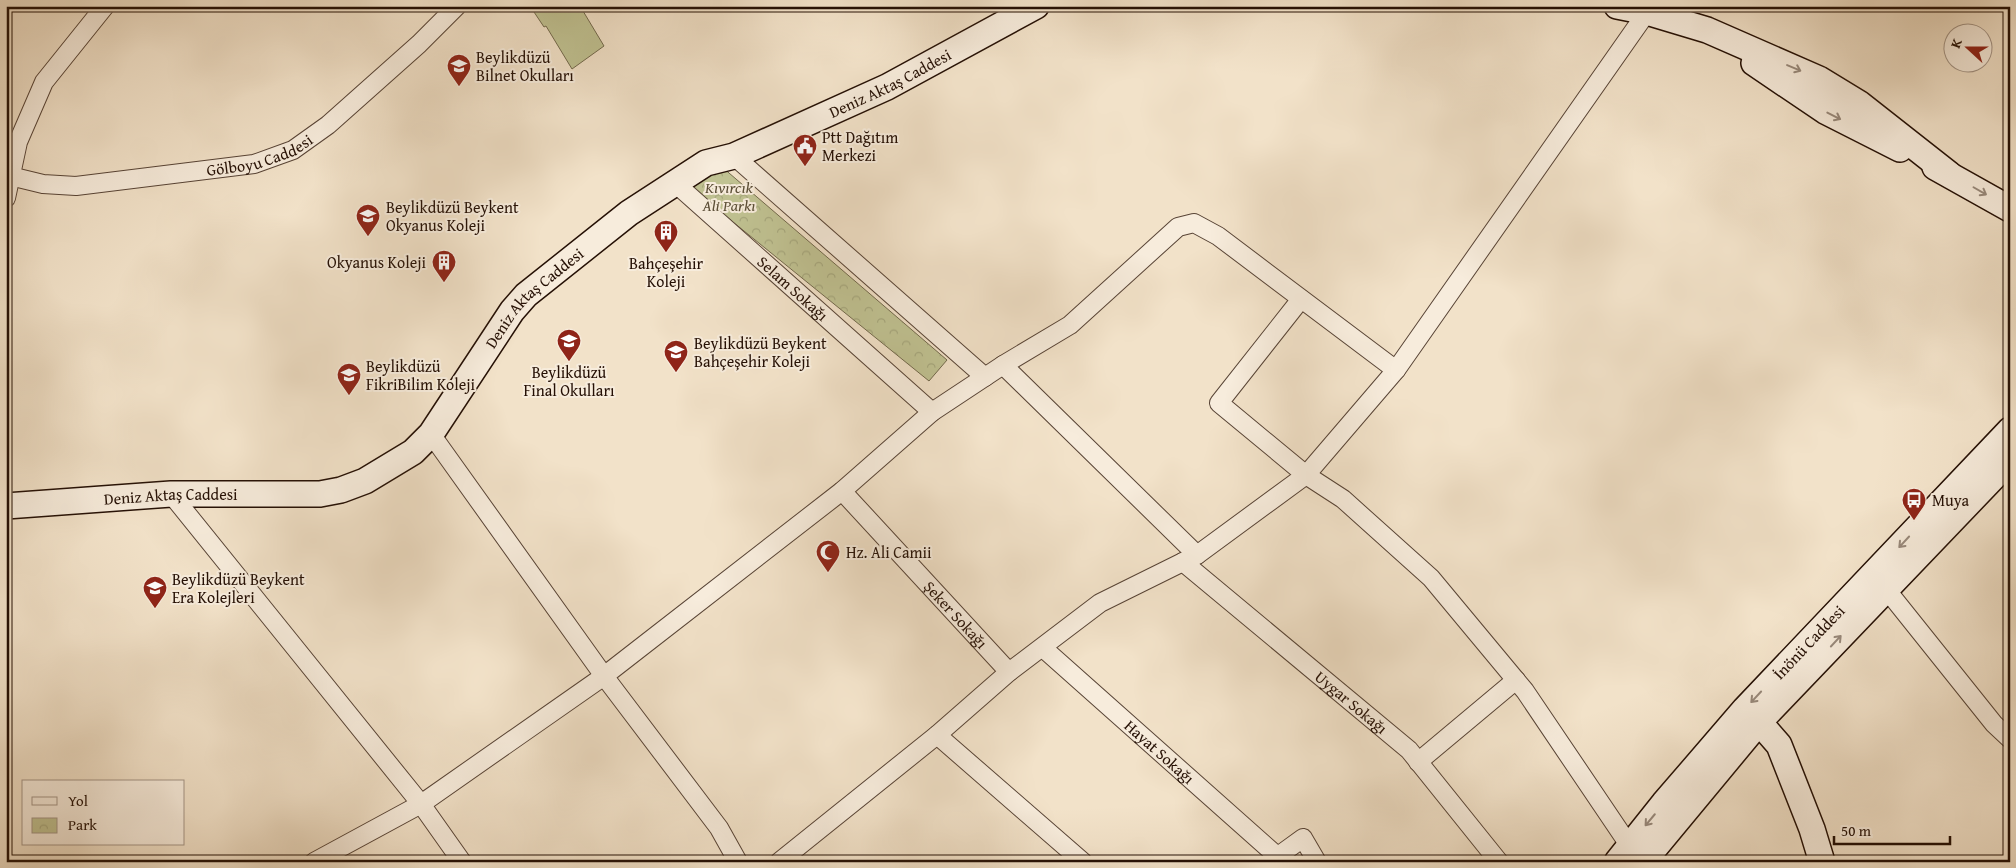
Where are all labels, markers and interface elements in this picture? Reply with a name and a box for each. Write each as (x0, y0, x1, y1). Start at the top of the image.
north arrow (1944, 22, 1994, 72)
text: K (1945, 35, 1967, 51)
street label: Deniz Aktaş Caddesi (825, 42, 956, 124)
place label: Beylikdüzü Bilnet Okulları (476, 45, 574, 87)
school or university icon: Beylikdüzü Bilnet Okulları (446, 53, 472, 87)
one-way arrow (1787, 64, 1802, 73)
one-way arrow (1826, 112, 1841, 121)
place label: Ptt Dağıtım Merkezi (822, 125, 898, 167)
street label: Gölboyu Caddesi (205, 128, 318, 182)
public building icon: Ptt Dağıtım Merkezi (792, 133, 818, 167)
park label: Kıvırcık Ali Parkı (702, 175, 755, 217)
one-way arrow (1972, 187, 1986, 197)
place label: Beylikdüzü Beykent Okyanus Koleji (386, 195, 519, 237)
school or university icon: Beylikdüzü Beykent Okyanus Koleji (355, 203, 381, 237)
building icon: Bahçeşehir Koleji (653, 219, 679, 253)
street label: Deniz Aktaş Caddesi (479, 241, 589, 353)
building icon: Okyanus Koleji (431, 249, 457, 283)
place label: Okyanus Koleji (327, 250, 427, 274)
street label: Selam Sokağı (752, 250, 834, 327)
place label: Bahçeşehir Koleji (629, 251, 703, 293)
school or university icon: Beylikdüzü Final Okulları (556, 328, 582, 362)
place label: Beylikdüzü Beykent Bahçeşehir Koleji (694, 331, 827, 373)
school or university icon: Beylikdüzü Beykent Bahçeşehir Koleji (663, 339, 689, 373)
place label: Beylikdüzü FikriBilim Koleji (366, 354, 476, 396)
place label: Beylikdüzü Final Okulları (524, 360, 615, 402)
school or university icon: Beylikdüzü FikriBilim Koleji (336, 362, 362, 396)
street label: Deniz Aktaş Caddesi (103, 482, 238, 511)
bus stop icon: Muya (1901, 487, 1927, 521)
place label: Muya (1932, 488, 1970, 512)
one-way arrow (1898, 535, 1910, 548)
mosque icon: Hz. Ali Camii (815, 539, 841, 573)
place label: Hz. Ali Camii (846, 540, 932, 564)
place label: Beylikdüzü Beykent Era Kolejleri (172, 567, 305, 609)
school or university icon: Beylikdüzü Beykent Era Kolejleri (142, 575, 168, 609)
street label: Şeker Sokağı (918, 575, 994, 654)
street label: İnönü Caddesi (1767, 599, 1850, 685)
one-way arrow (1830, 635, 1842, 648)
street label: Uygar Sokağı (1310, 665, 1393, 740)
one-way arrow (1750, 691, 1762, 704)
street label: Hayat Sokağı (1119, 714, 1200, 790)
legend (22, 780, 185, 846)
text: Yol (68, 790, 88, 811)
one-way arrow (1644, 813, 1655, 826)
scale bar (1834, 813, 1950, 845)
text: Park (68, 814, 97, 835)
text: 50 m (1841, 820, 1872, 841)

